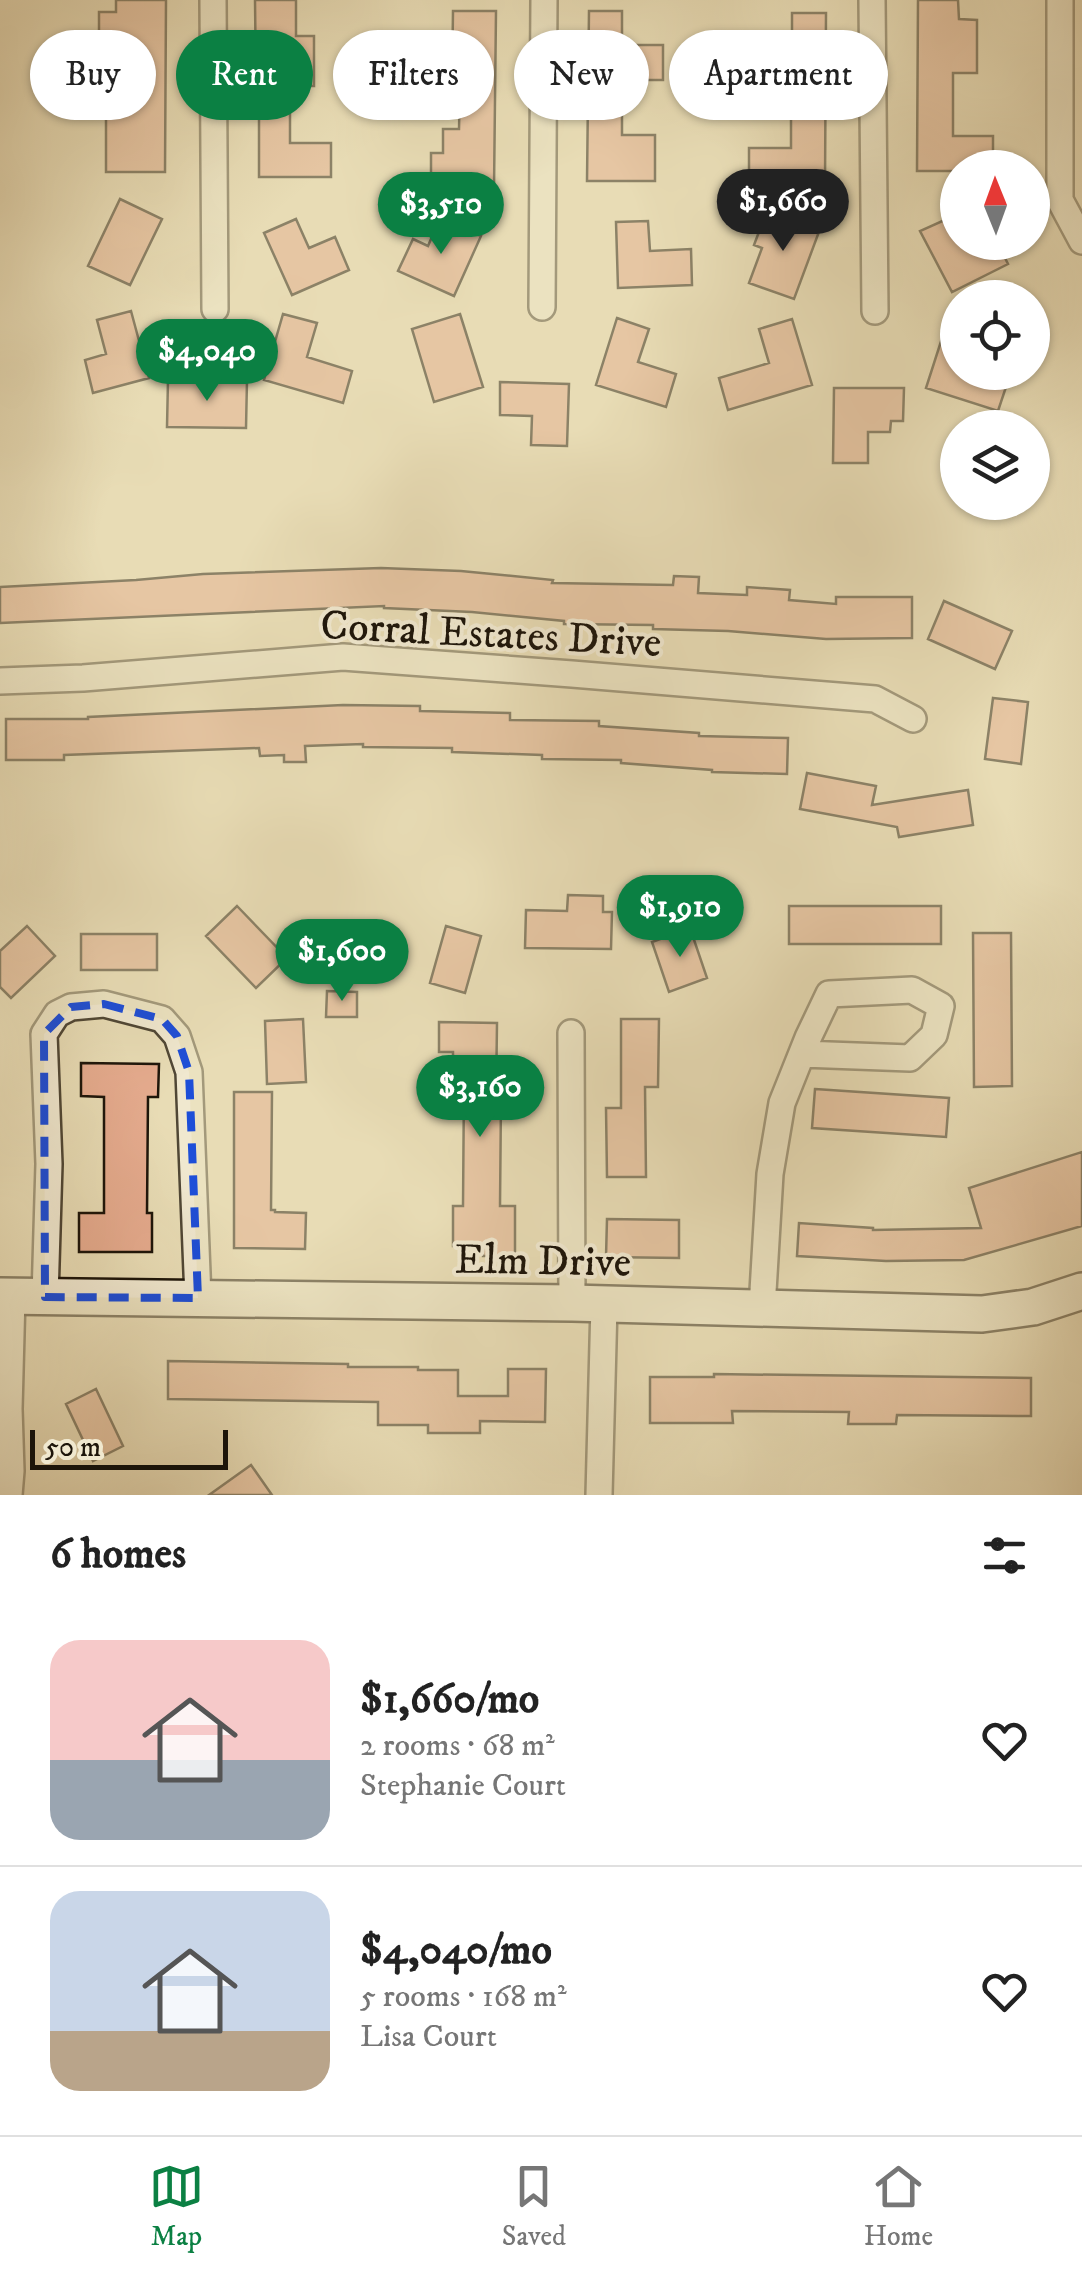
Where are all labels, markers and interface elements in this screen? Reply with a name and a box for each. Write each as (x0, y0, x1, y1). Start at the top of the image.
chip: Buy (30, 30, 156, 120)
chip: Rent (176, 30, 313, 120)
chip: Filters (333, 30, 494, 120)
chip: New (514, 30, 649, 120)
chip: Apartment (669, 30, 888, 120)
north arrow (940, 150, 1050, 260)
map controls (940, 150, 1050, 520)
pin: $1,660 (702, 169, 864, 254)
pin: $3,510 (360, 172, 522, 257)
text: $1,660 (739, 181, 827, 221)
text: $3,510 (400, 184, 482, 224)
button: locate (940, 280, 1050, 390)
pin: $4,040 (126, 319, 288, 404)
text: $4,040 (158, 331, 256, 371)
button: layers (940, 410, 1050, 520)
street label: Corral Estates Drive (319, 600, 663, 670)
pin: $1,910 (599, 875, 761, 960)
text: $1,910 (639, 887, 721, 927)
pin: $1,600 (261, 919, 423, 1004)
text: $1,600 (298, 931, 386, 971)
pin: $3,160 (399, 1055, 561, 1140)
text: $3,160 (438, 1067, 522, 1107)
street label: Elm Drive (454, 1234, 632, 1290)
scale bar (30, 1425, 228, 1470)
text: 50 m (45, 1430, 101, 1465)
icon: filters (977, 1528, 1032, 1583)
text: 6 homes (50, 1529, 186, 1581)
text: $1,660/mo (360, 1674, 539, 1726)
icon: home (130, 1680, 250, 1800)
icon: heart (977, 1713, 1032, 1768)
text: 2 rooms · 68 m² (360, 1726, 555, 1766)
text: Stephanie Court (360, 1766, 566, 1806)
text: $4,040/mo (360, 1925, 552, 1977)
icon: home (130, 1931, 250, 2051)
icon: heart (977, 1964, 1032, 2019)
text: 5 rooms · 168 m² (360, 1977, 567, 2017)
text: Lisa Court (360, 2017, 497, 2057)
tab: Map (149, 2159, 204, 2254)
tab: Saved (502, 2159, 566, 2254)
tab: Home (864, 2159, 933, 2254)

